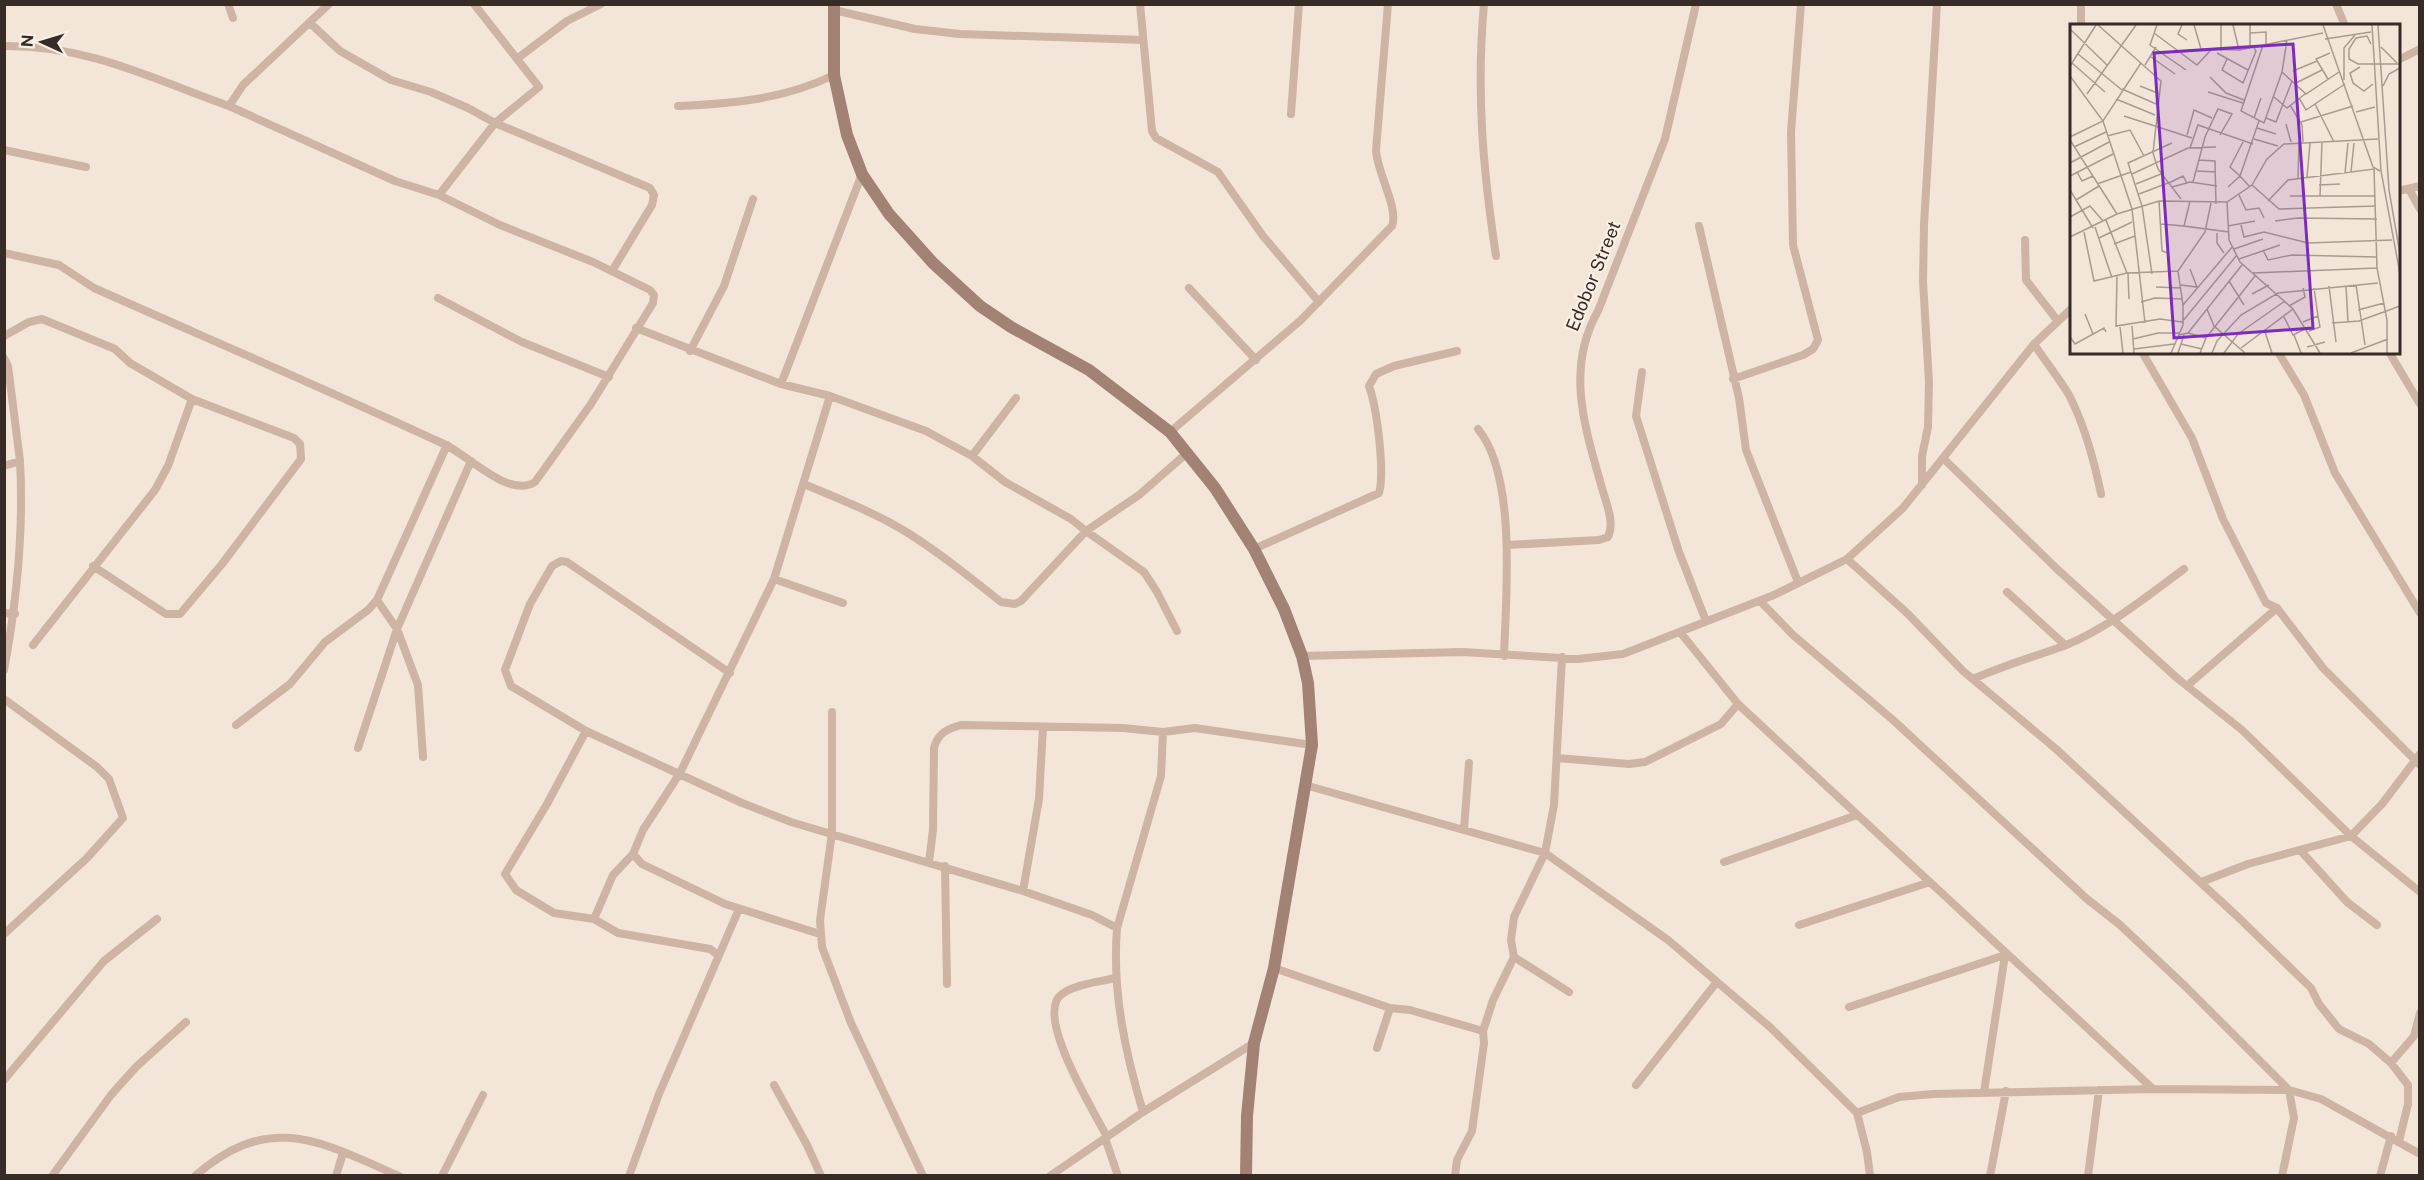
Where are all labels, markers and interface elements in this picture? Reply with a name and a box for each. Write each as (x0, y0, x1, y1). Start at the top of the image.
north arrow (12, 12, 72, 72)
inset map (2070, 24, 2400, 354)
text: N (18, 34, 37, 48)
street label: Edobor Street (1561, 218, 1625, 334)

